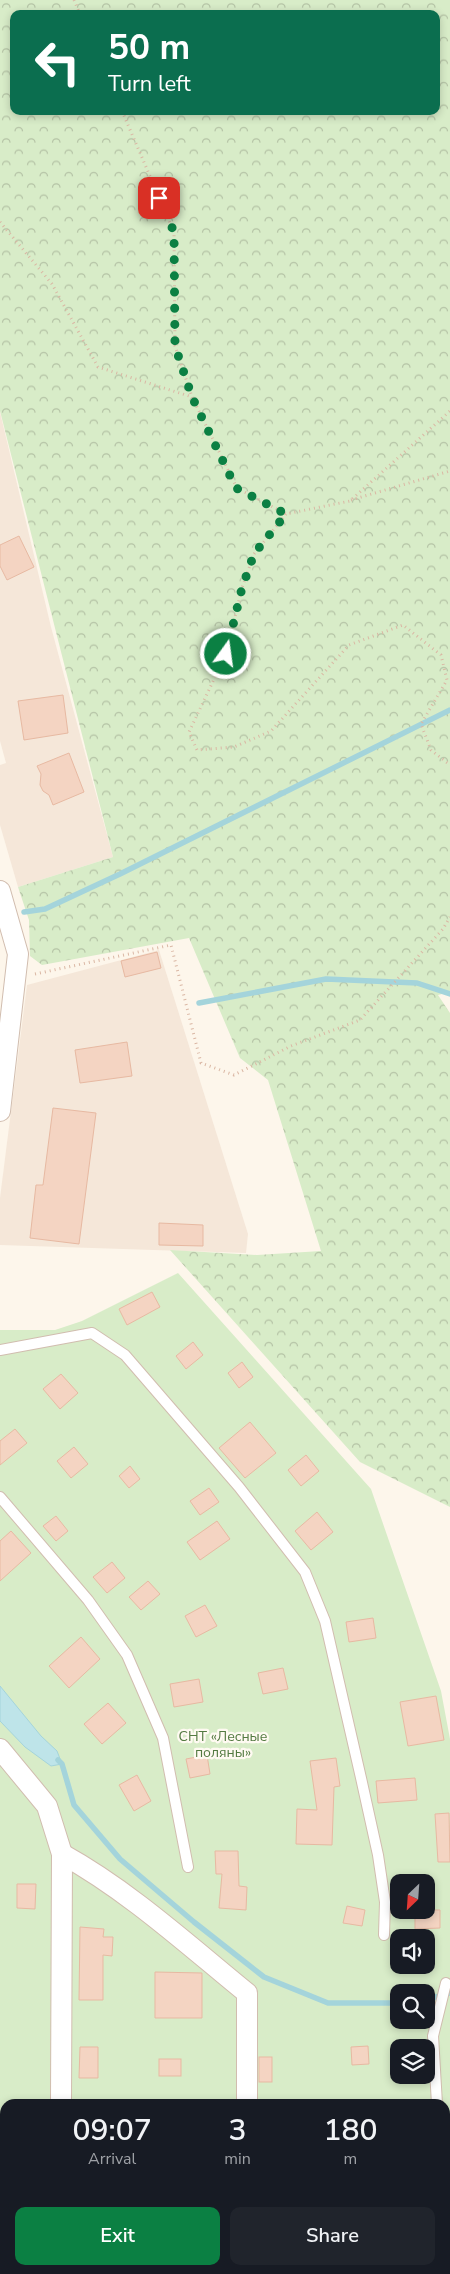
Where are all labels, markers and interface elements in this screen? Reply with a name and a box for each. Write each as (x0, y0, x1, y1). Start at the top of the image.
text: 50 m (108, 24, 190, 71)
icon: left (25, 30, 90, 95)
text: Turn left (108, 69, 191, 99)
pin (138, 177, 180, 219)
icon: arrive (145, 184, 173, 212)
position arrow (199, 627, 251, 679)
park label: СНТ «Лесные поляны» (179, 1727, 267, 1762)
north arrow (390, 1874, 435, 1919)
map controls (390, 1874, 435, 2084)
button: sound (390, 1929, 435, 1974)
button: search (390, 1984, 435, 2029)
button: layers (390, 2039, 435, 2084)
text: 09:07 (73, 2110, 152, 2151)
text: 3 (229, 2110, 247, 2151)
text: 180 (323, 2110, 377, 2151)
text: Arrival (88, 2148, 136, 2170)
text: min (224, 2148, 251, 2170)
text: m (344, 2148, 357, 2170)
button: Exit (15, 2207, 220, 2265)
button: Share (230, 2207, 435, 2265)

